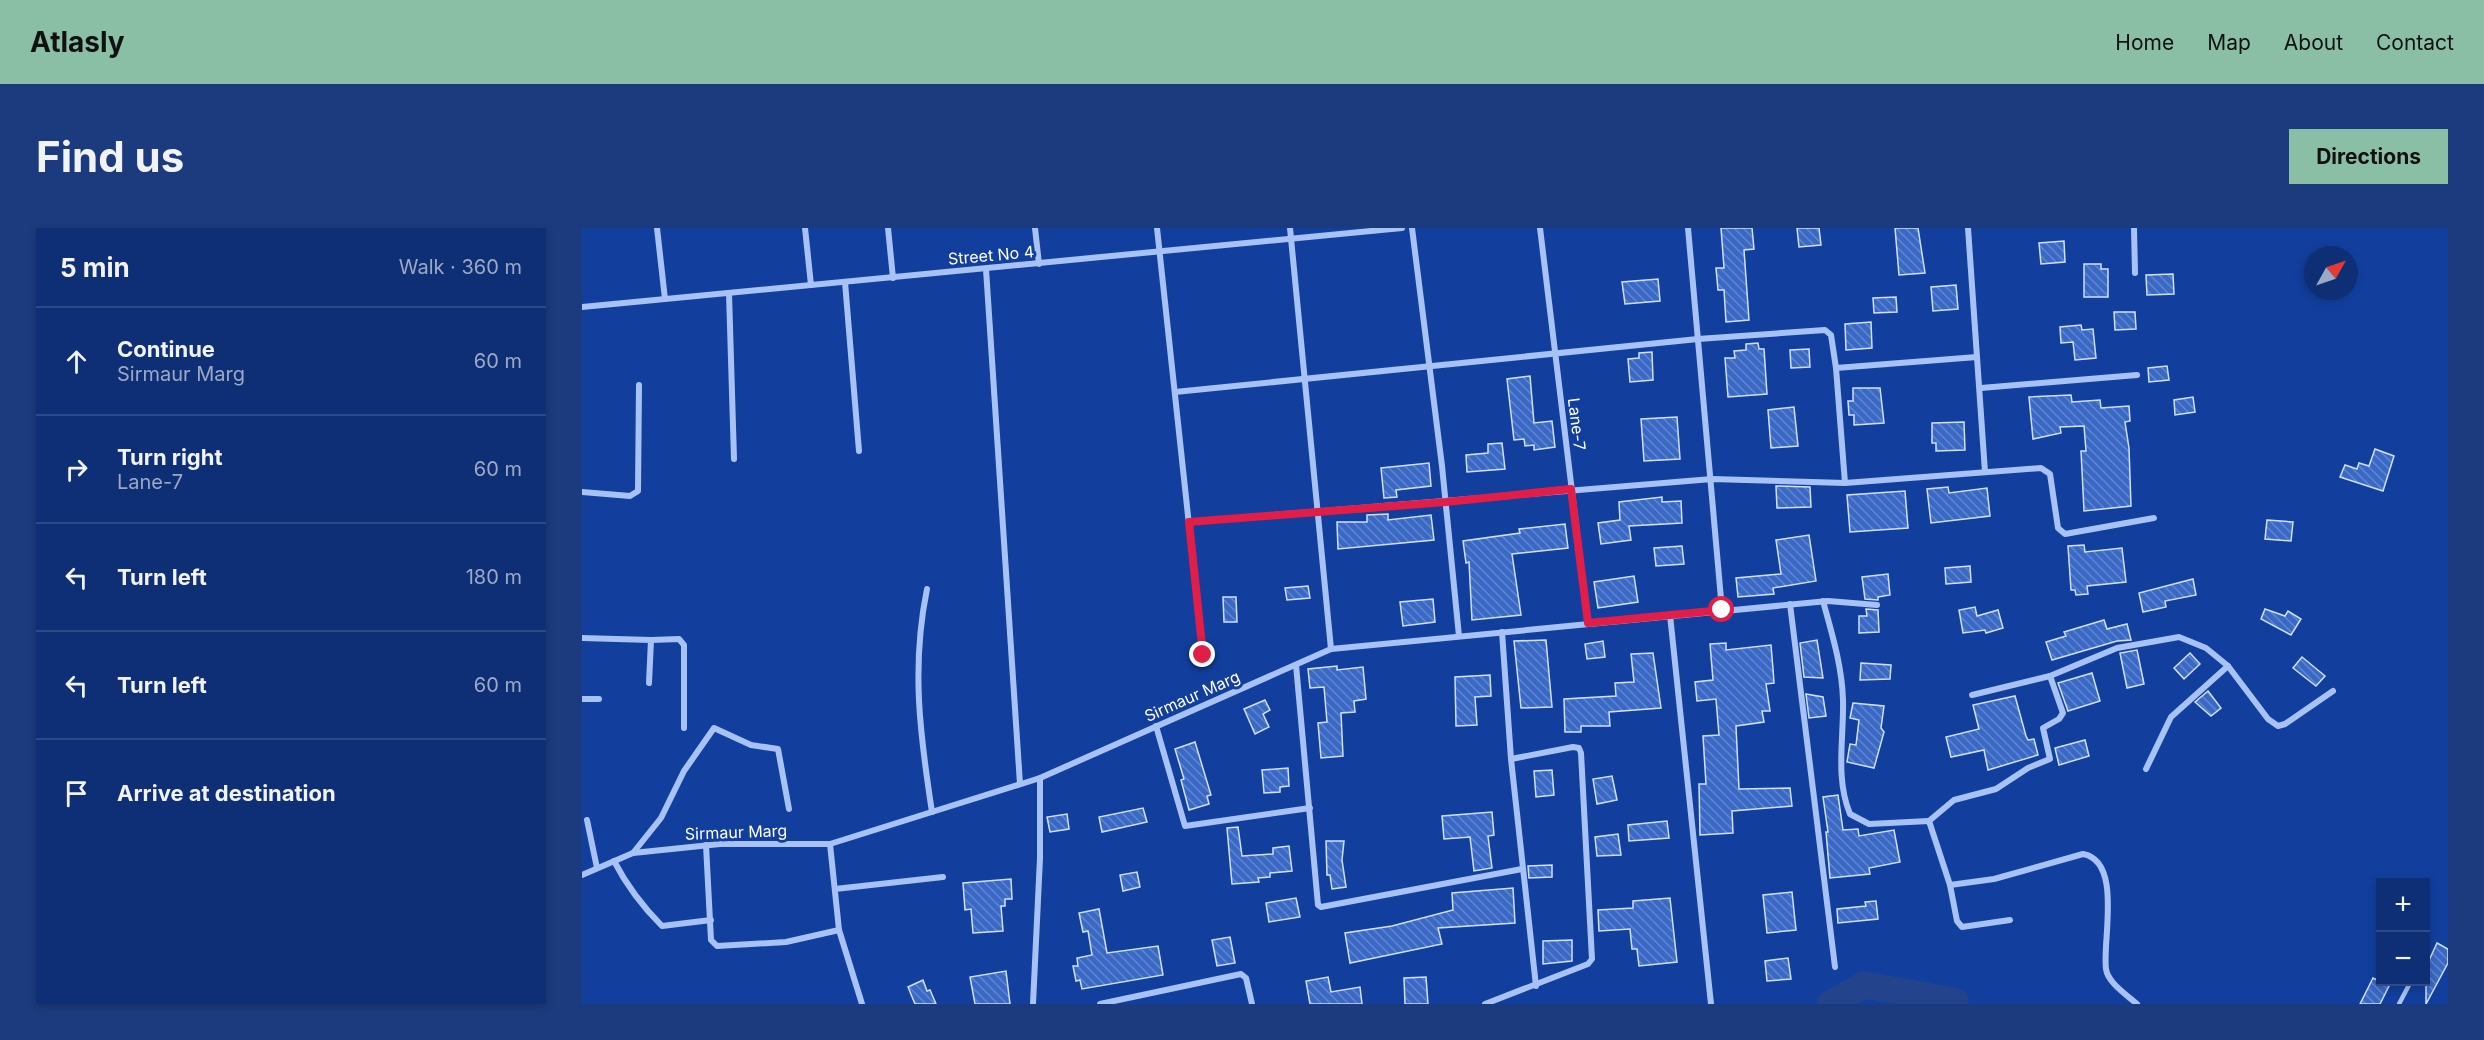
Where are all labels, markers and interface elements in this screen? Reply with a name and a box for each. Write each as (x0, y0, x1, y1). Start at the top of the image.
text: Atlasly (30, 25, 125, 59)
text: Home (2115, 30, 2174, 55)
text: Map (2207, 30, 2251, 55)
text: About (2284, 30, 2343, 55)
text: Contact (2376, 30, 2454, 55)
button: Directions (2289, 129, 2448, 184)
text: Find us (36, 131, 184, 182)
street label: Street No 4 (947, 241, 1035, 269)
north arrow (2304, 246, 2358, 300)
text: 5 min (60, 252, 130, 283)
text: Walk · 360 m (399, 255, 522, 279)
text: Continue (117, 336, 215, 362)
icon: ahead (60, 345, 93, 378)
text: 60 m (474, 349, 522, 373)
text: Sirmaur Marg (117, 362, 245, 386)
street label: Lane-7 (1564, 397, 1590, 451)
text: Turn right (117, 444, 223, 470)
icon: right (60, 453, 93, 486)
text: 60 m (474, 457, 522, 481)
text: Lane-7 (117, 470, 183, 494)
icon: left (60, 561, 93, 594)
text: Turn left (117, 564, 207, 590)
text: 180 m (466, 565, 522, 589)
route start (1708, 596, 1734, 622)
route end (1189, 641, 1215, 667)
street label: Sirmaur Marg (1141, 666, 1243, 726)
icon: left (60, 669, 93, 702)
text: Turn left (117, 672, 207, 698)
text: 60 m (474, 673, 522, 697)
icon: arrive (60, 777, 93, 810)
text: Arrive at destination (117, 780, 336, 806)
street label: Sirmaur Marg (684, 820, 788, 844)
map controls (2376, 878, 2430, 986)
button: + (2376, 878, 2430, 932)
button: − (2376, 932, 2430, 986)

